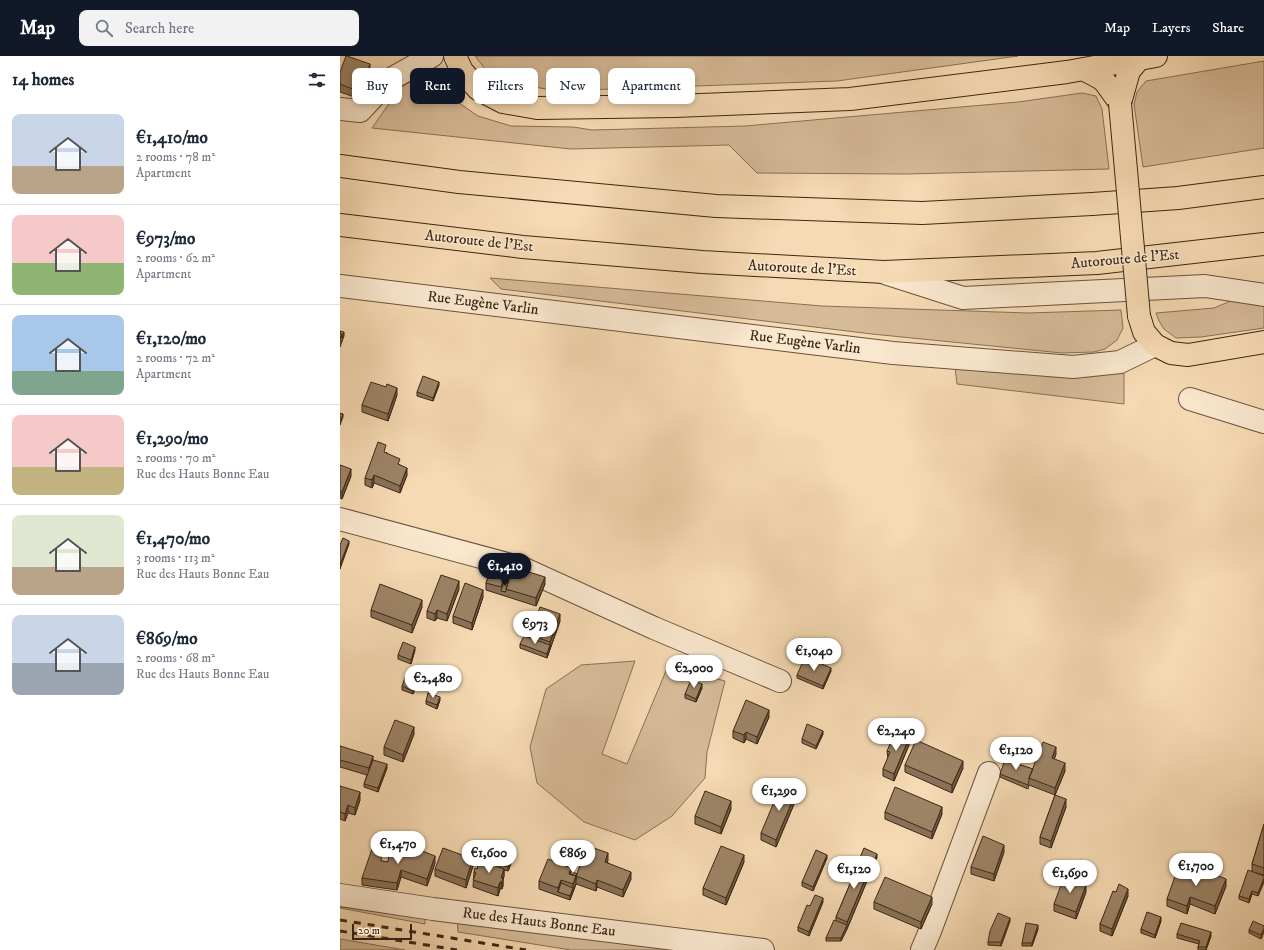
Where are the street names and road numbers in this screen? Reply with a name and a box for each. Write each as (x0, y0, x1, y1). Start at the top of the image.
street label: Autoroute de l’Est (424, 226, 534, 256)
street label: Autoroute de l’Est (1070, 245, 1180, 273)
street label: Autoroute de l’Est (747, 256, 857, 280)
street label: Rue Eugène Varlin (426, 287, 540, 319)
street label: Rue Eugène Varlin (748, 326, 862, 358)
street label: Rue des Hauts Bonne Eau (461, 903, 617, 941)

